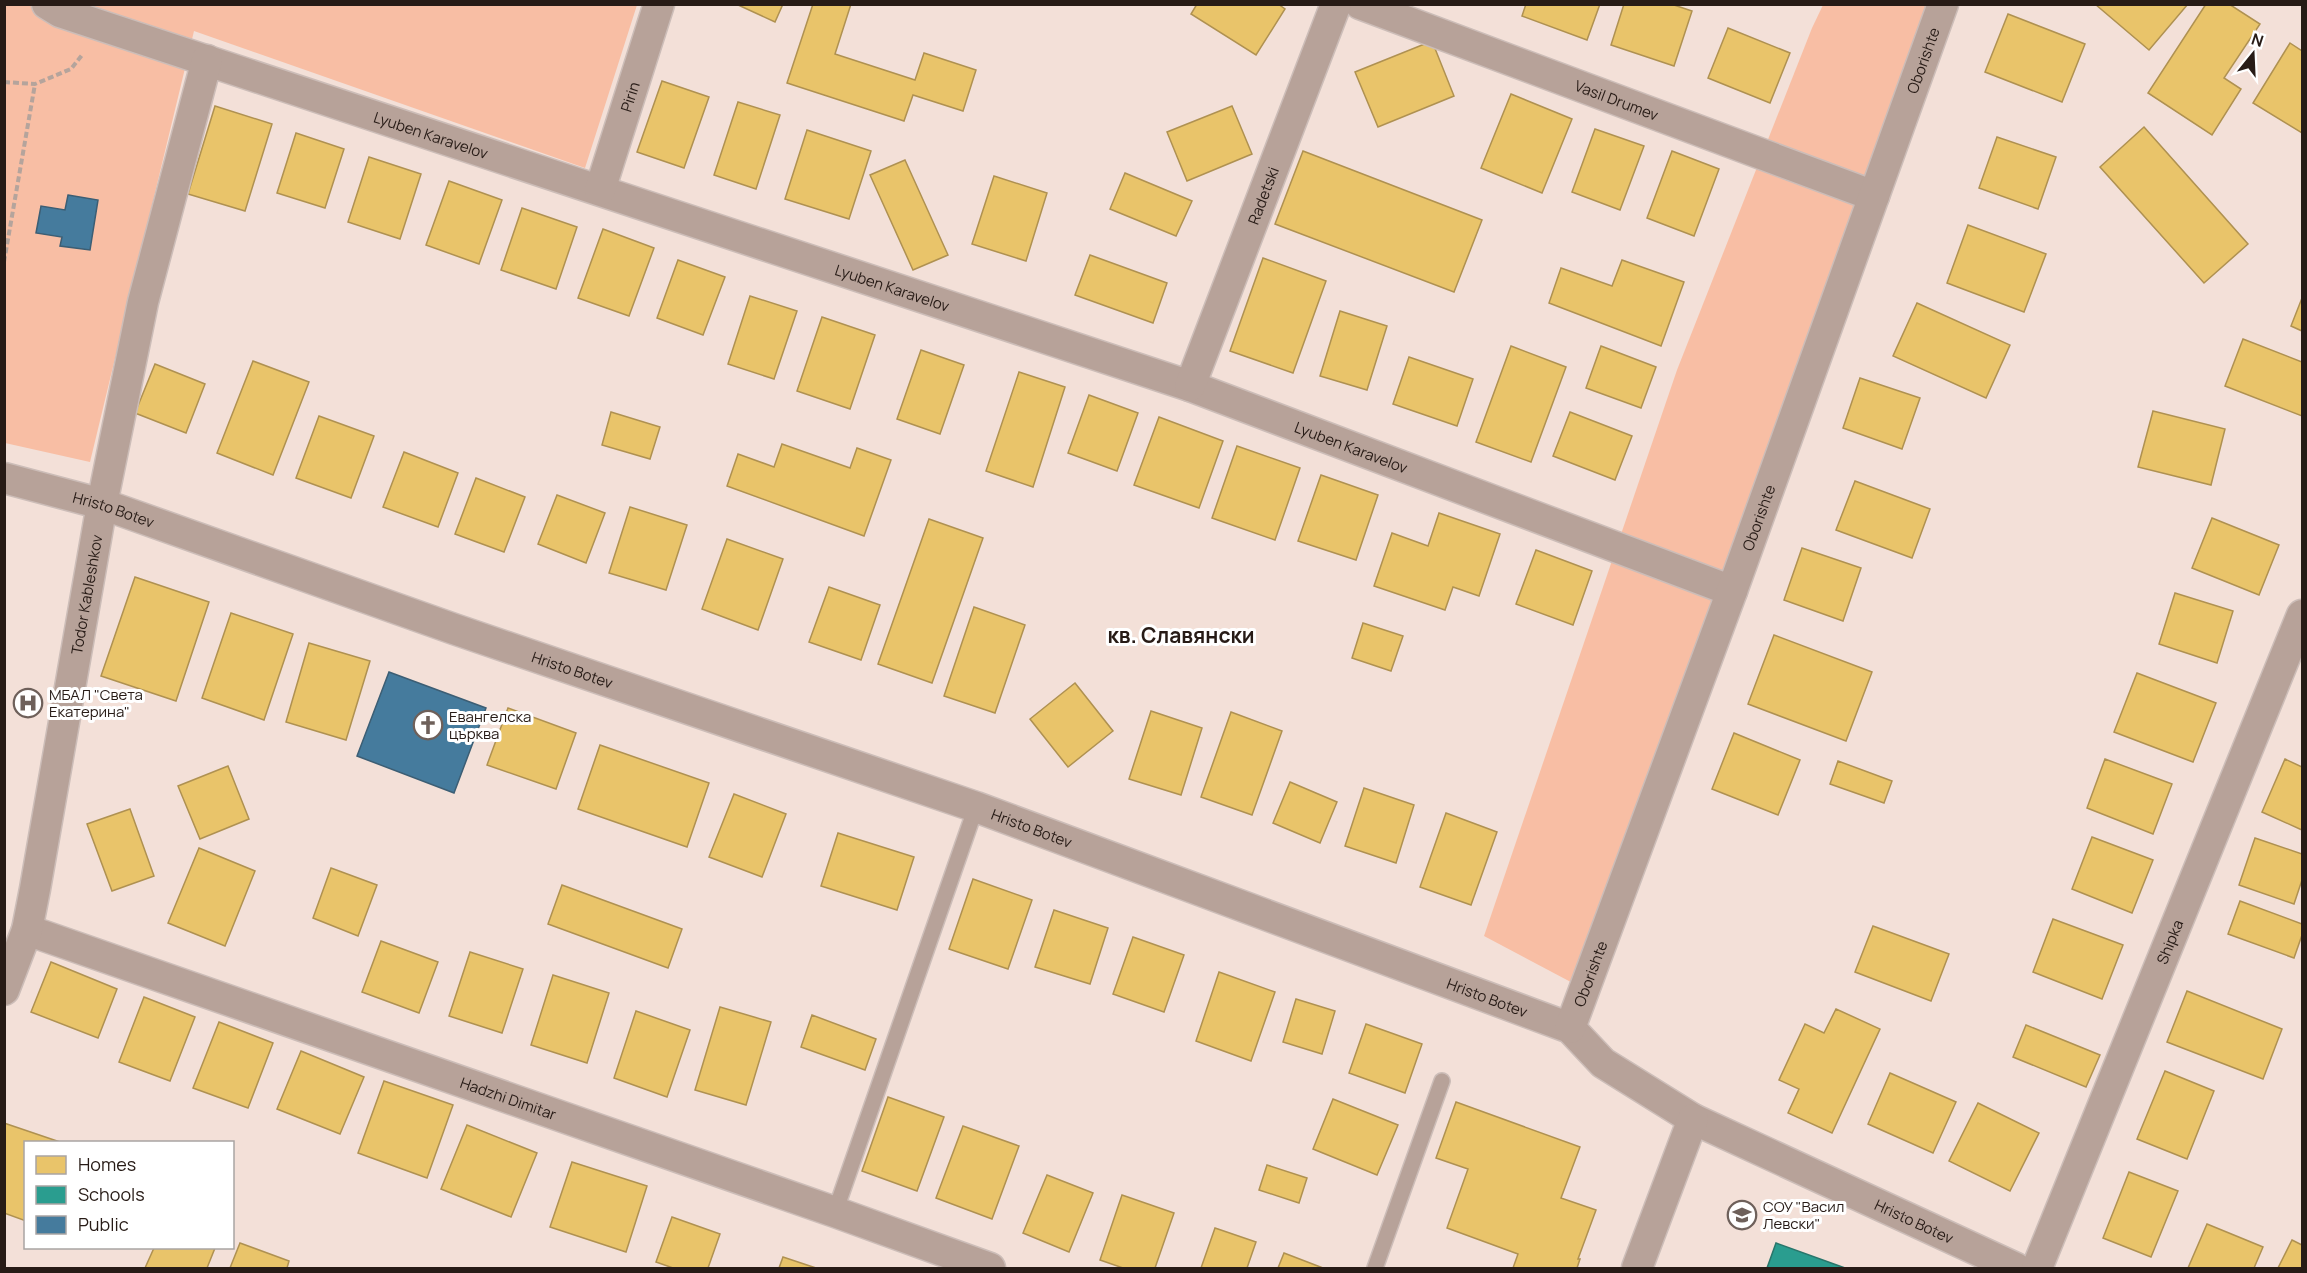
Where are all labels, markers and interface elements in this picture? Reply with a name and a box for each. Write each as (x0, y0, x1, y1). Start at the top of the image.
street label: Oborishte (1901, 24, 1944, 96)
north arrow (2223, 24, 2283, 84)
text: N (2249, 27, 2267, 52)
street label: Vasil Drumev (1572, 75, 1662, 125)
street label: Pirin (615, 79, 644, 114)
street label: Lyuben Karavelov (371, 106, 491, 164)
street label: Radetski (1242, 164, 1283, 227)
street label: Lyuben Karavelov (832, 259, 953, 316)
street label: Lyuben Karavelov (1292, 416, 1411, 478)
street label: Oborishte (1737, 481, 1780, 554)
street label: Hristo Botev (71, 486, 158, 532)
street label: Todor Kableshkov (65, 532, 107, 656)
district label: кв. Славянски (1107, 621, 1255, 649)
street label: Hristo Botev (529, 646, 616, 693)
place label: МБАЛ "Света Екатерина" (49, 684, 143, 722)
hospital icon: МБАЛ "Света Екатерина" (12, 687, 44, 719)
place label: Евангелска църква (449, 706, 531, 744)
church icon: Евангелска църква (412, 709, 444, 741)
street label: Hristo Botev (989, 803, 1075, 852)
street label: Shipka (2151, 916, 2188, 967)
street label: Oborishte (1568, 937, 1612, 1010)
street label: Hristo Botev (1444, 973, 1531, 1022)
street label: Hadzhi Dimitar (458, 1072, 560, 1125)
legend (24, 1141, 234, 1249)
text: Homes (78, 1152, 136, 1176)
text: Schools (78, 1182, 145, 1206)
street label: Hristo Botev (1871, 1194, 1957, 1248)
place label: СОУ "Васил Левски" (1763, 1196, 1844, 1234)
school or university icon: СОУ "Васил Левски" (1726, 1199, 1758, 1231)
text: Public (78, 1212, 129, 1236)

